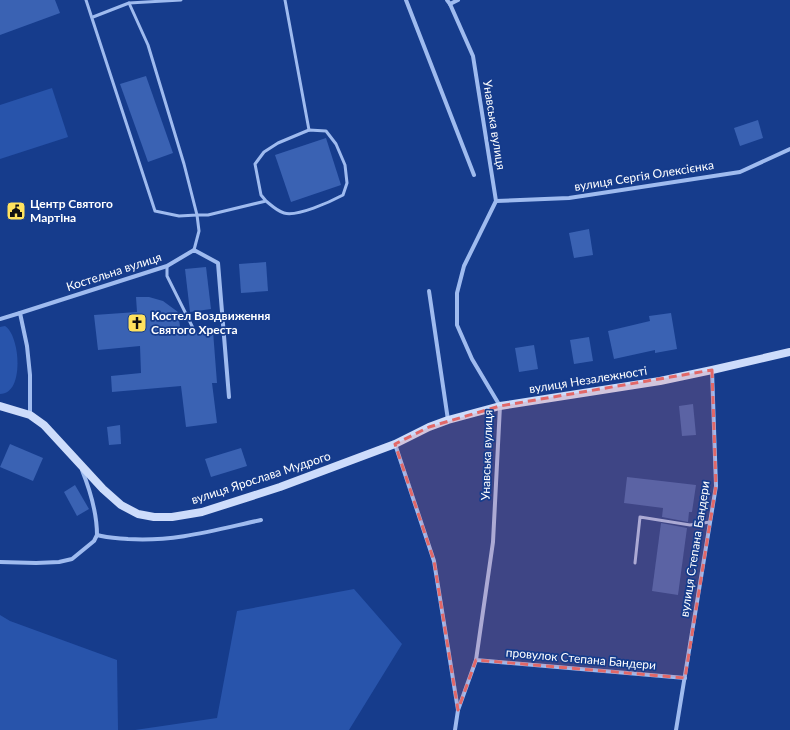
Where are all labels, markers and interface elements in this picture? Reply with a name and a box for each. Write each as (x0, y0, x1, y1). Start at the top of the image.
street label: Унавська вулиця (480, 79, 509, 171)
street label: вулиця Сергія Олексієнка (573, 157, 715, 194)
place label: Центр Святого Мартіна (30, 196, 113, 225)
public building icon: Центр Святого Мартіна (5, 200, 27, 222)
street label: Костельна вулиця (64, 249, 163, 294)
place label: Костел Воздвиження Святого Хреста (151, 308, 270, 337)
church icon: Костел Воздвиження Святого Хреста (126, 312, 148, 334)
street label: вулиця Незалежності (528, 363, 648, 396)
street label: Унавська вулиця (477, 409, 496, 501)
street label: вулиця Ярослава Мудрого (189, 448, 333, 507)
street label: вулиця Степана Бандери (676, 480, 713, 618)
street label: провулок Степана Бандери (505, 644, 657, 673)

